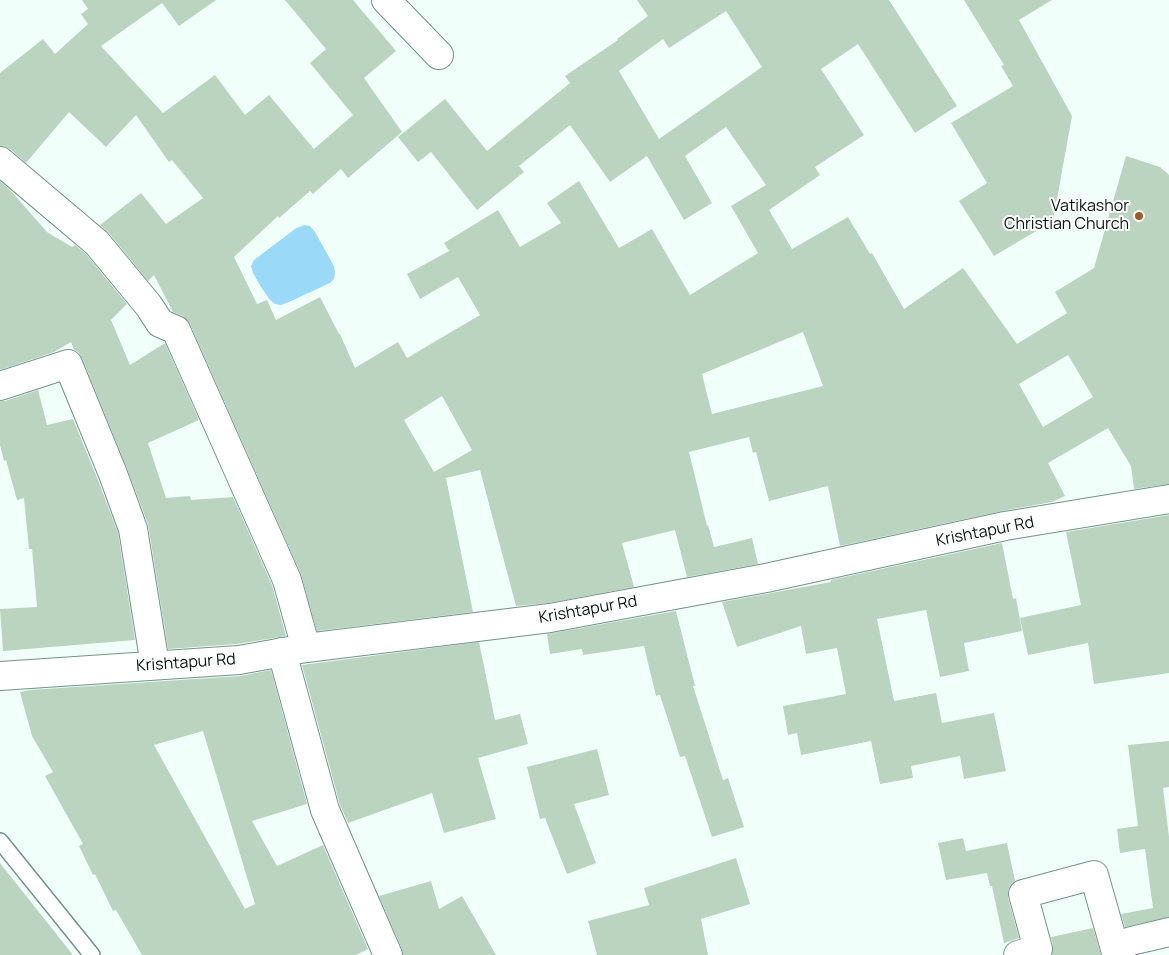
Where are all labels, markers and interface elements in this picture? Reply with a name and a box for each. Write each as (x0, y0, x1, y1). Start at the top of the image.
place label: Vatikashor Christian Church (1004, 197, 1129, 235)
marker: Vatikashor Christian Church (1133, 210, 1145, 222)
street label: Krishtapur Rd (934, 513, 1036, 551)
street label: Krishtapur Rd (537, 592, 639, 628)
street label: Krishtapur Rd (136, 650, 236, 676)

